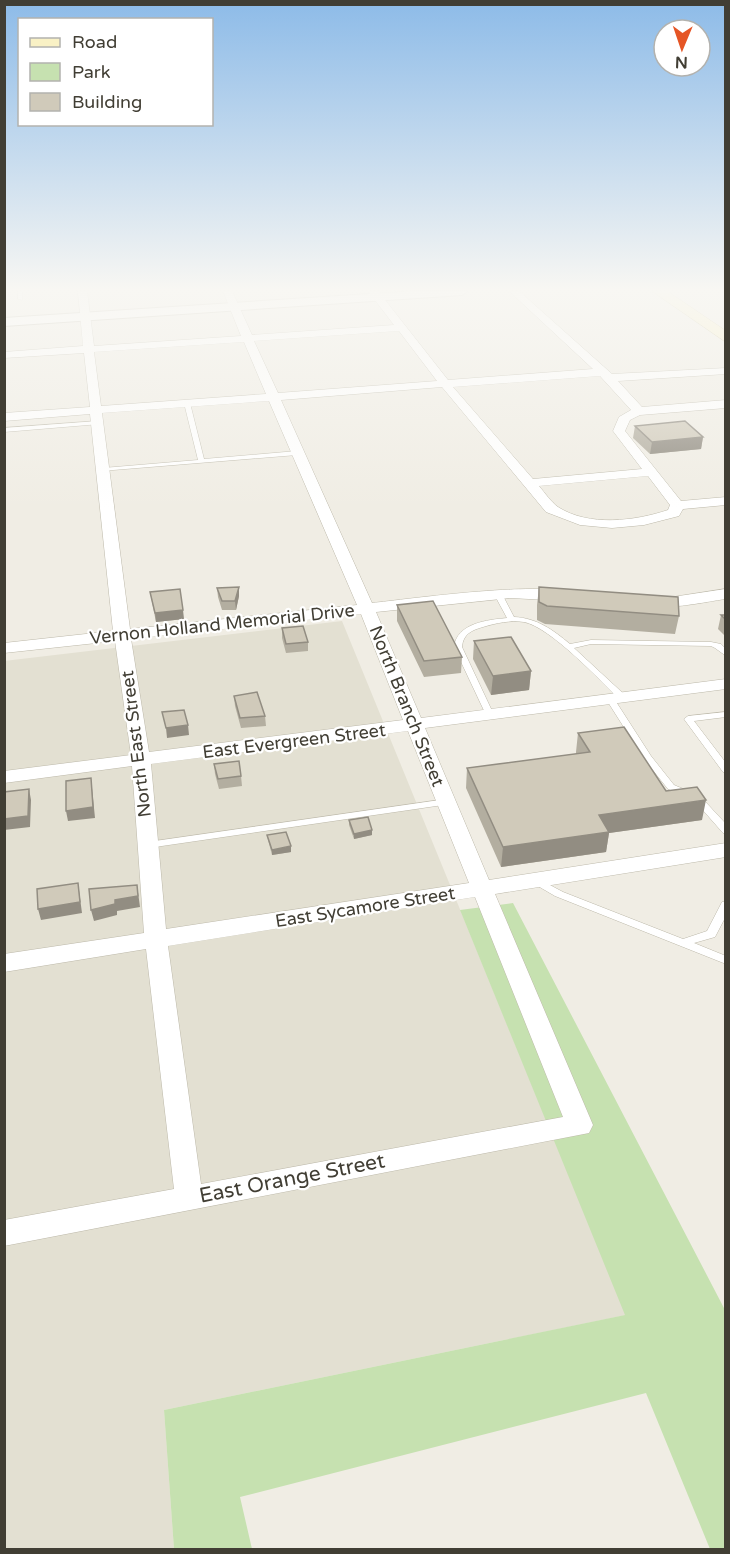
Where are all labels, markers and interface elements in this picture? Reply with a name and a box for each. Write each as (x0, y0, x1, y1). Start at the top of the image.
legend (18, 18, 213, 126)
north arrow (652, 18, 712, 78)
text: Road (72, 31, 117, 53)
text: N (675, 52, 688, 72)
text: Park (72, 61, 111, 83)
text: Building (72, 91, 142, 113)
street label: Vernon Holland Memorial Drive (88, 599, 356, 649)
street label: North Branch Street (365, 622, 449, 790)
street label: North East Street (116, 669, 156, 819)
street label: East Evergreen Street (201, 719, 387, 763)
street label: East Sycamore Street (274, 882, 457, 932)
street label: East Orange Street (197, 1148, 387, 1209)

